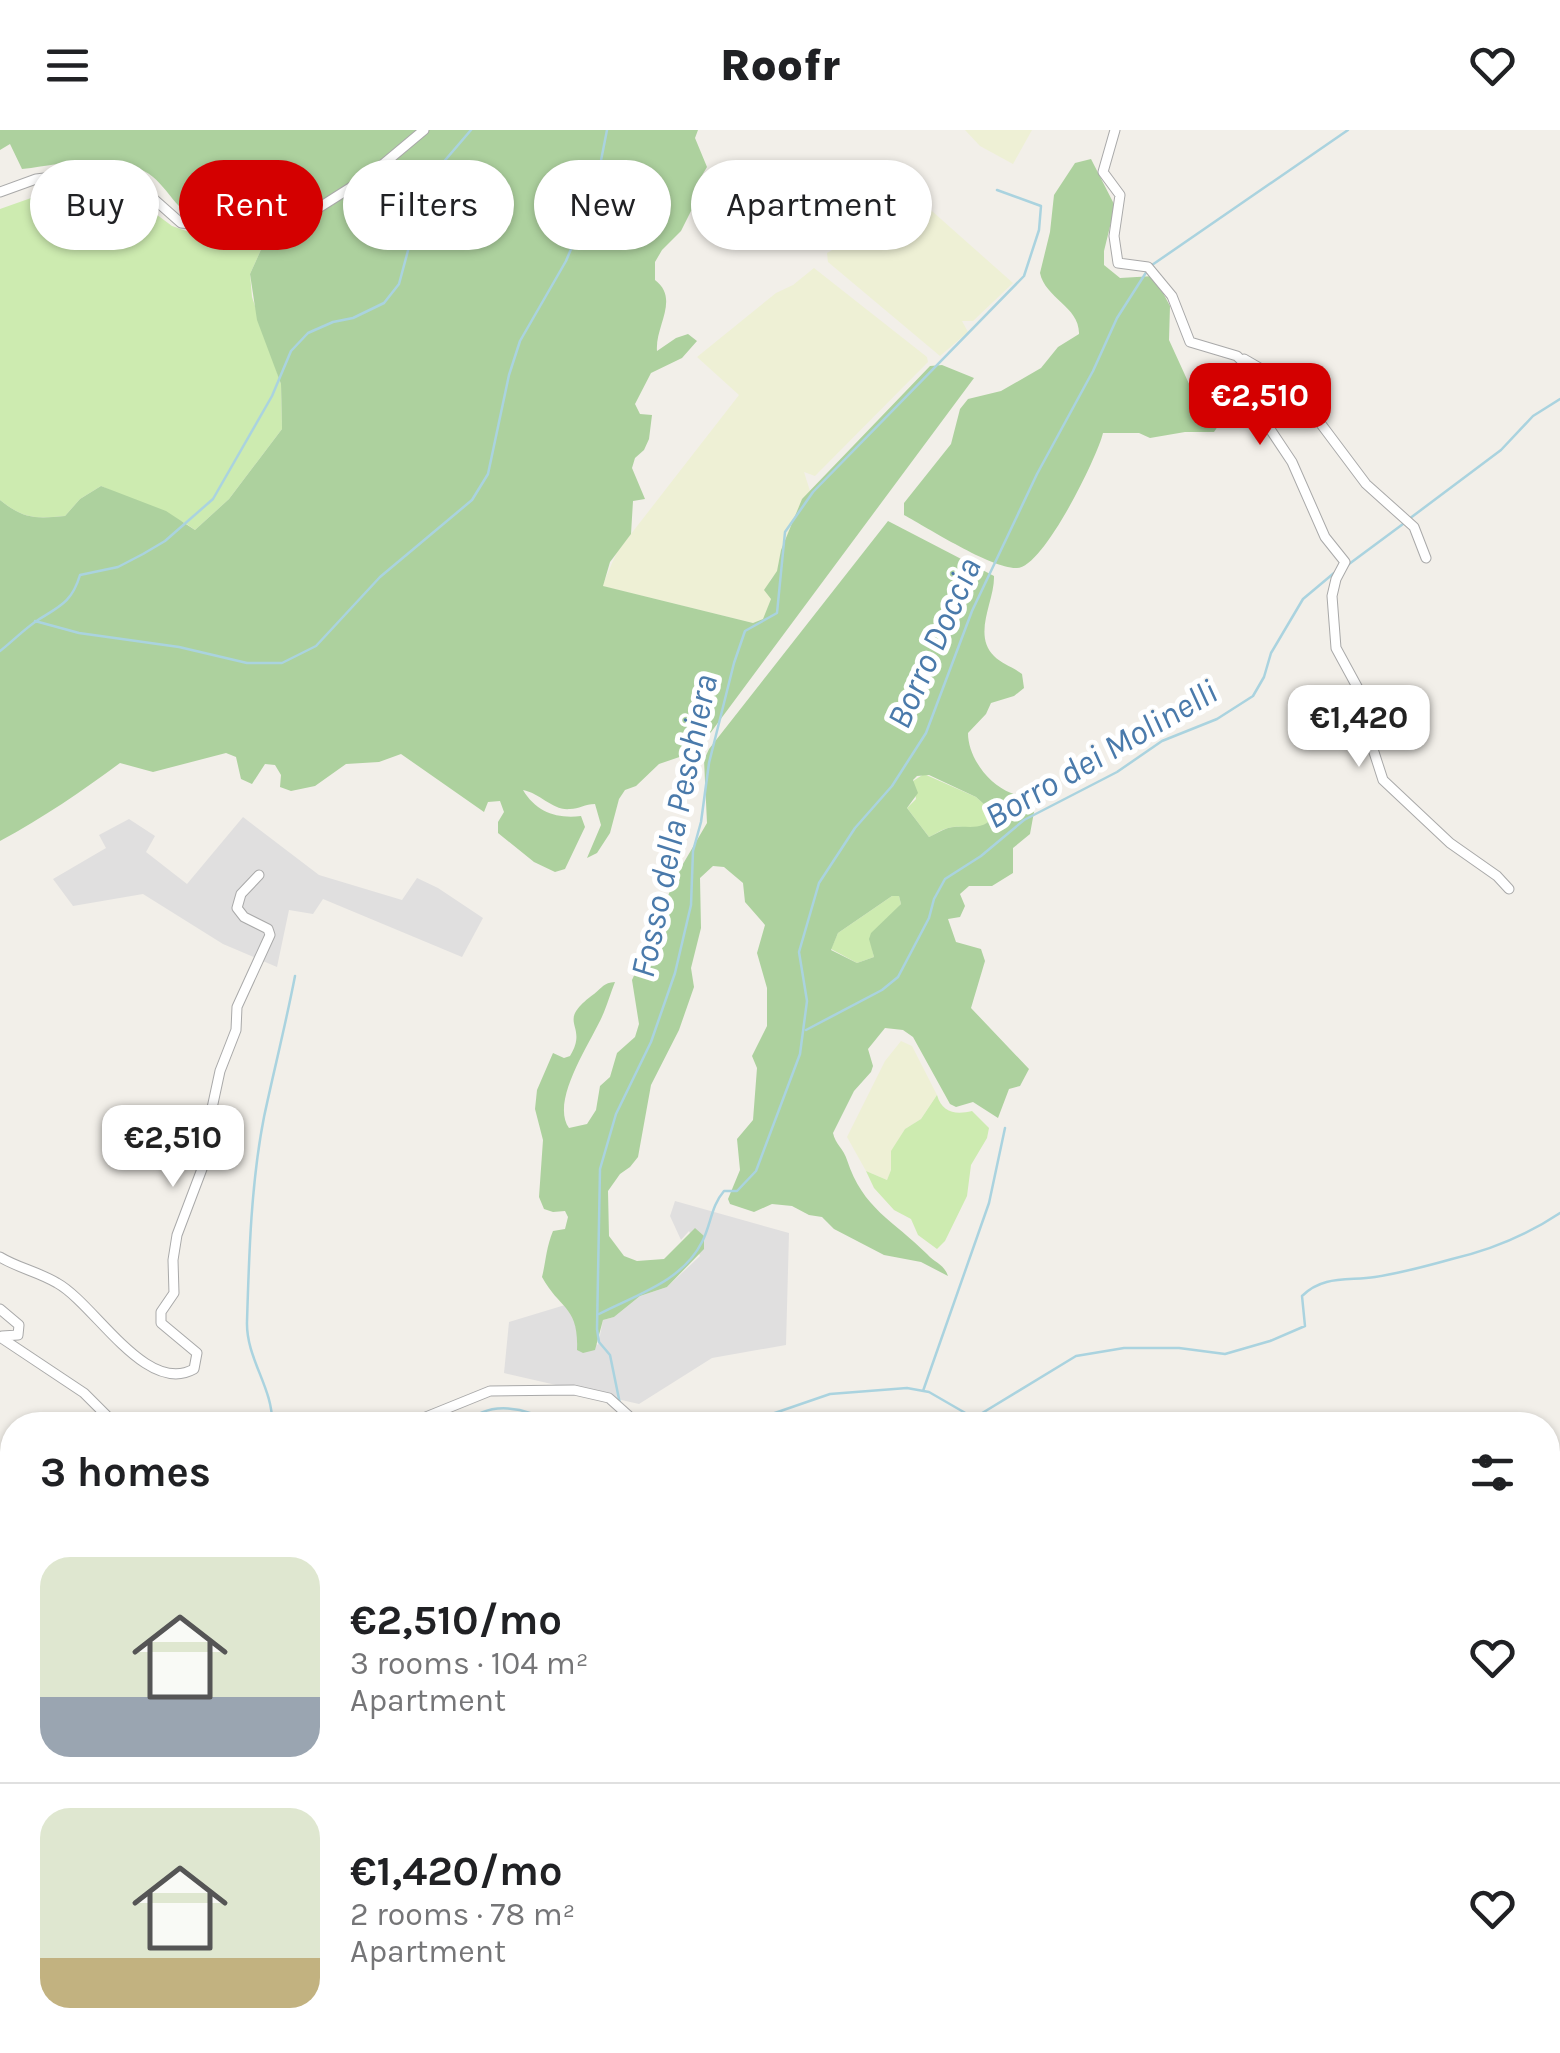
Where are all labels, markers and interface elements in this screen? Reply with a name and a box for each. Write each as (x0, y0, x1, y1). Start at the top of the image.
icon: menu (40, 38, 95, 93)
icon: heart (1465, 38, 1520, 93)
text: Roofr (720, 39, 840, 91)
chip: Buy (30, 160, 159, 250)
chip: Rent (179, 160, 323, 250)
chip: Filters (343, 160, 514, 250)
chip: New (534, 160, 671, 250)
chip: Apartment (691, 160, 932, 250)
pin: €2,510 (1179, 363, 1341, 448)
text: €2,510 (1211, 377, 1309, 414)
water label: Borro Doccia (878, 551, 990, 735)
water label: Fosso della Peschiera (622, 671, 726, 981)
water label: Borro dei Molinelli (977, 671, 1225, 837)
pin: €1,420 (1278, 685, 1440, 770)
text: €1,420 (1310, 699, 1408, 736)
pin: €2,510 (92, 1105, 254, 1190)
text: €2,510 (124, 1119, 222, 1156)
icon: filters (1465, 1445, 1520, 1500)
text: 3 homes (40, 1447, 211, 1497)
text: €2,510/mo (350, 1595, 562, 1645)
icon: home (120, 1597, 240, 1717)
icon: heart (1465, 1630, 1520, 1685)
text: 3 rooms · 104 m² (350, 1645, 589, 1682)
text: Apartment (350, 1682, 506, 1719)
text: €1,420/mo (350, 1846, 563, 1896)
icon: home (120, 1848, 240, 1968)
icon: heart (1465, 1881, 1520, 1936)
text: 2 rooms · 78 m² (350, 1896, 575, 1933)
text: Apartment (350, 1933, 506, 1970)

